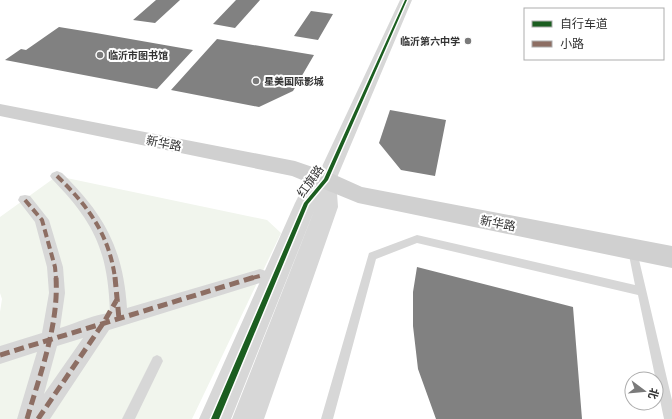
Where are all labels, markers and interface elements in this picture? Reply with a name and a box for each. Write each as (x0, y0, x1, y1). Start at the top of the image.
legend (524, 8, 664, 60)
text: 自行车道 (560, 16, 608, 31)
place label: 临沂第六中学 (400, 35, 460, 47)
marker: 临沂第六中学 (463, 36, 473, 46)
text: 小路 (560, 36, 584, 51)
place label: 临沂市图书馆 (108, 49, 168, 61)
marker: 临沂市图书馆 (95, 50, 105, 60)
place label: 星美国际影城 (264, 75, 324, 87)
marker: 星美国际影城 (251, 76, 261, 86)
street label: 新华路 (145, 132, 183, 154)
street label: 红旗路 (294, 162, 326, 200)
street label: 新华路 (479, 212, 517, 234)
north arrow (624, 371, 664, 411)
text: 北 (646, 387, 662, 401)

